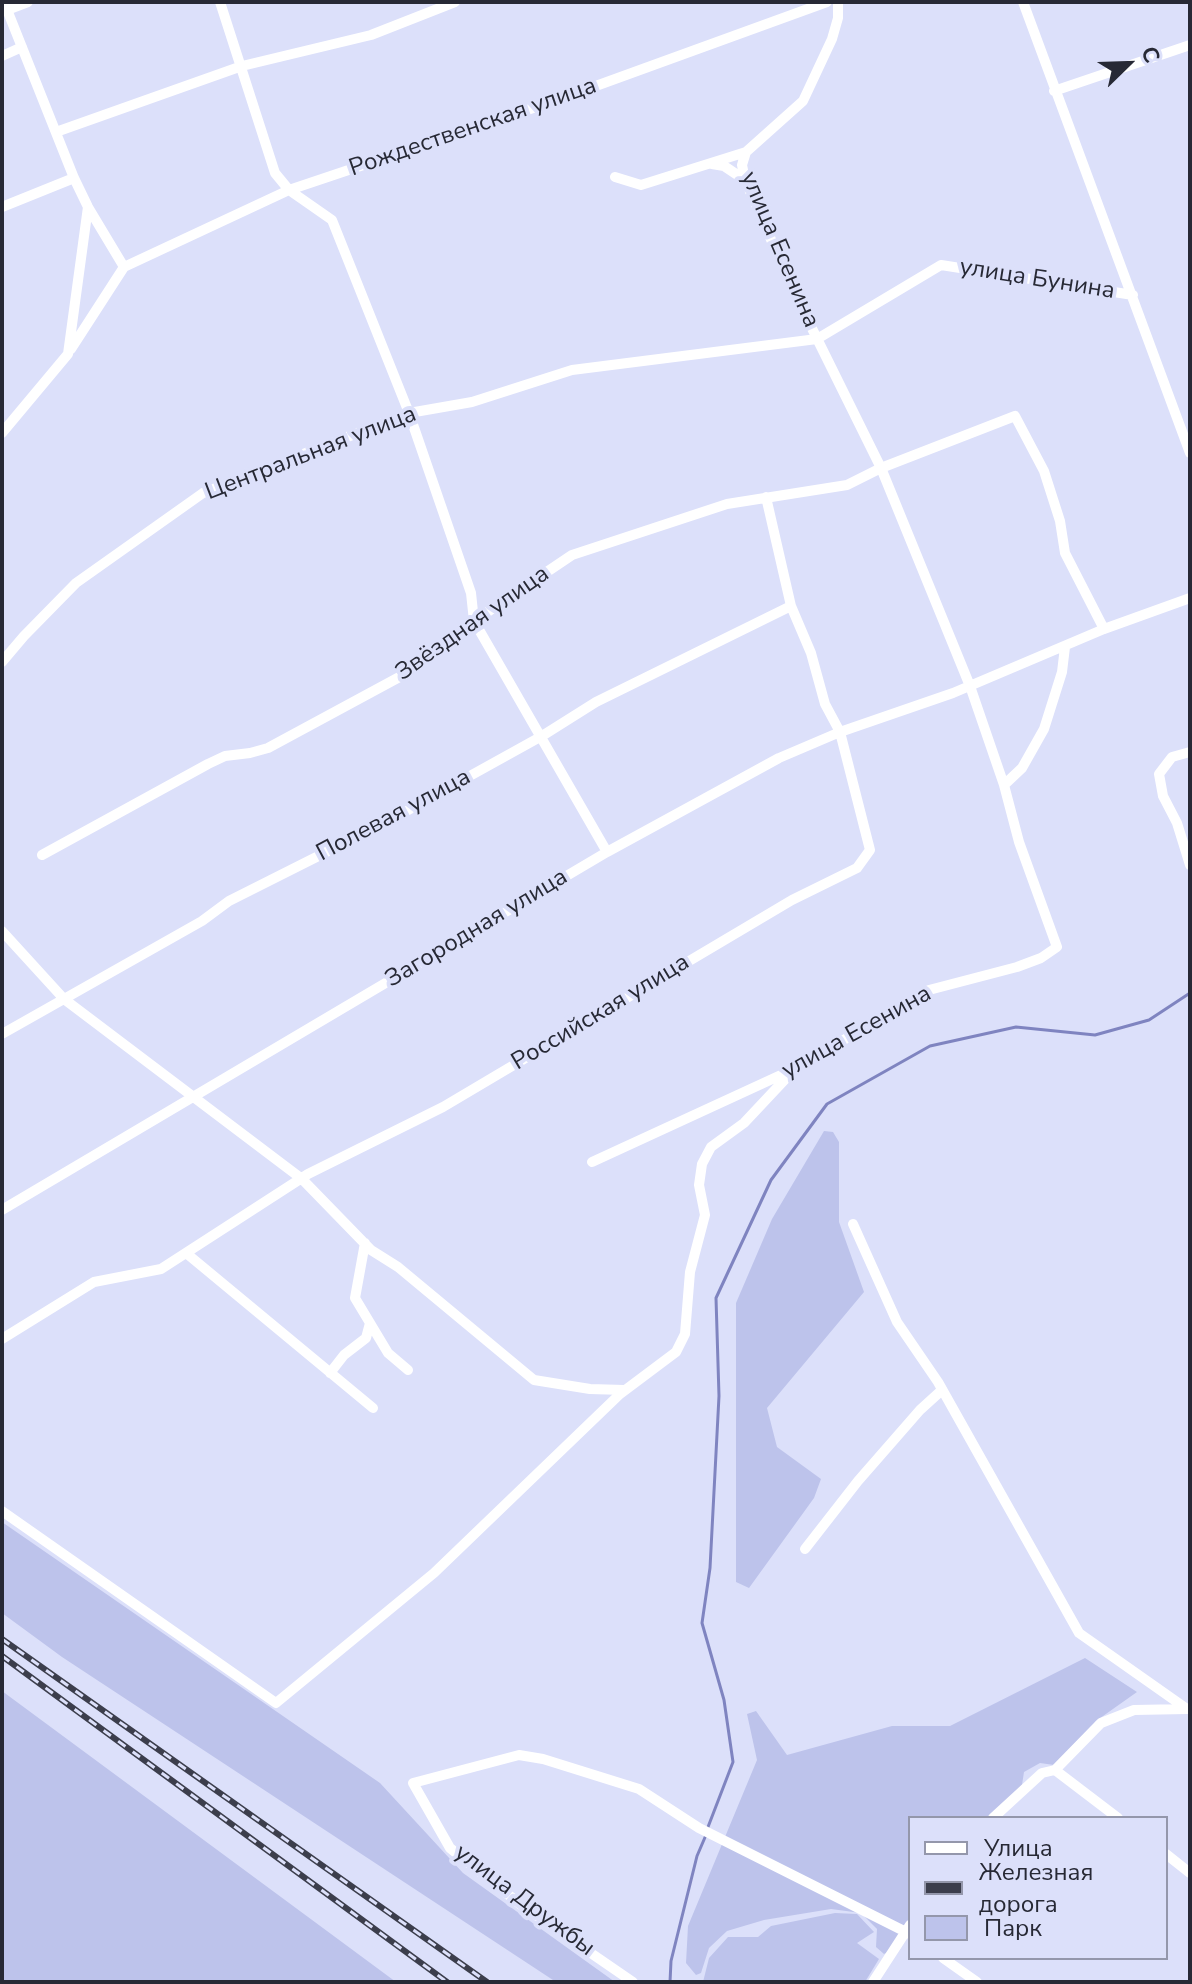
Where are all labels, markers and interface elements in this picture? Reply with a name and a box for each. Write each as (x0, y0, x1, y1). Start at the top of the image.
north arrow (1088, 24, 1168, 104)
text: С (1133, 42, 1167, 67)
street label: Рождественская улица (346, 72, 600, 184)
street label: улица Есенина (733, 168, 825, 332)
street label: улица Бунина (957, 254, 1117, 306)
street label: Центральная улица (201, 400, 421, 508)
street label: Звёздная улица (391, 560, 555, 688)
street label: Полевая улица (312, 763, 476, 869)
street label: Загородная улица (381, 863, 573, 995)
street label: Российская улица (507, 949, 695, 1077)
street label: улица Есенина (777, 980, 937, 1086)
legend (908, 1816, 1168, 1960)
text: Улица (984, 1832, 1053, 1864)
street label: улица Дружбы (448, 1839, 600, 1963)
text: Железная дорога (979, 1856, 1093, 1920)
text: Парк (984, 1912, 1042, 1944)

